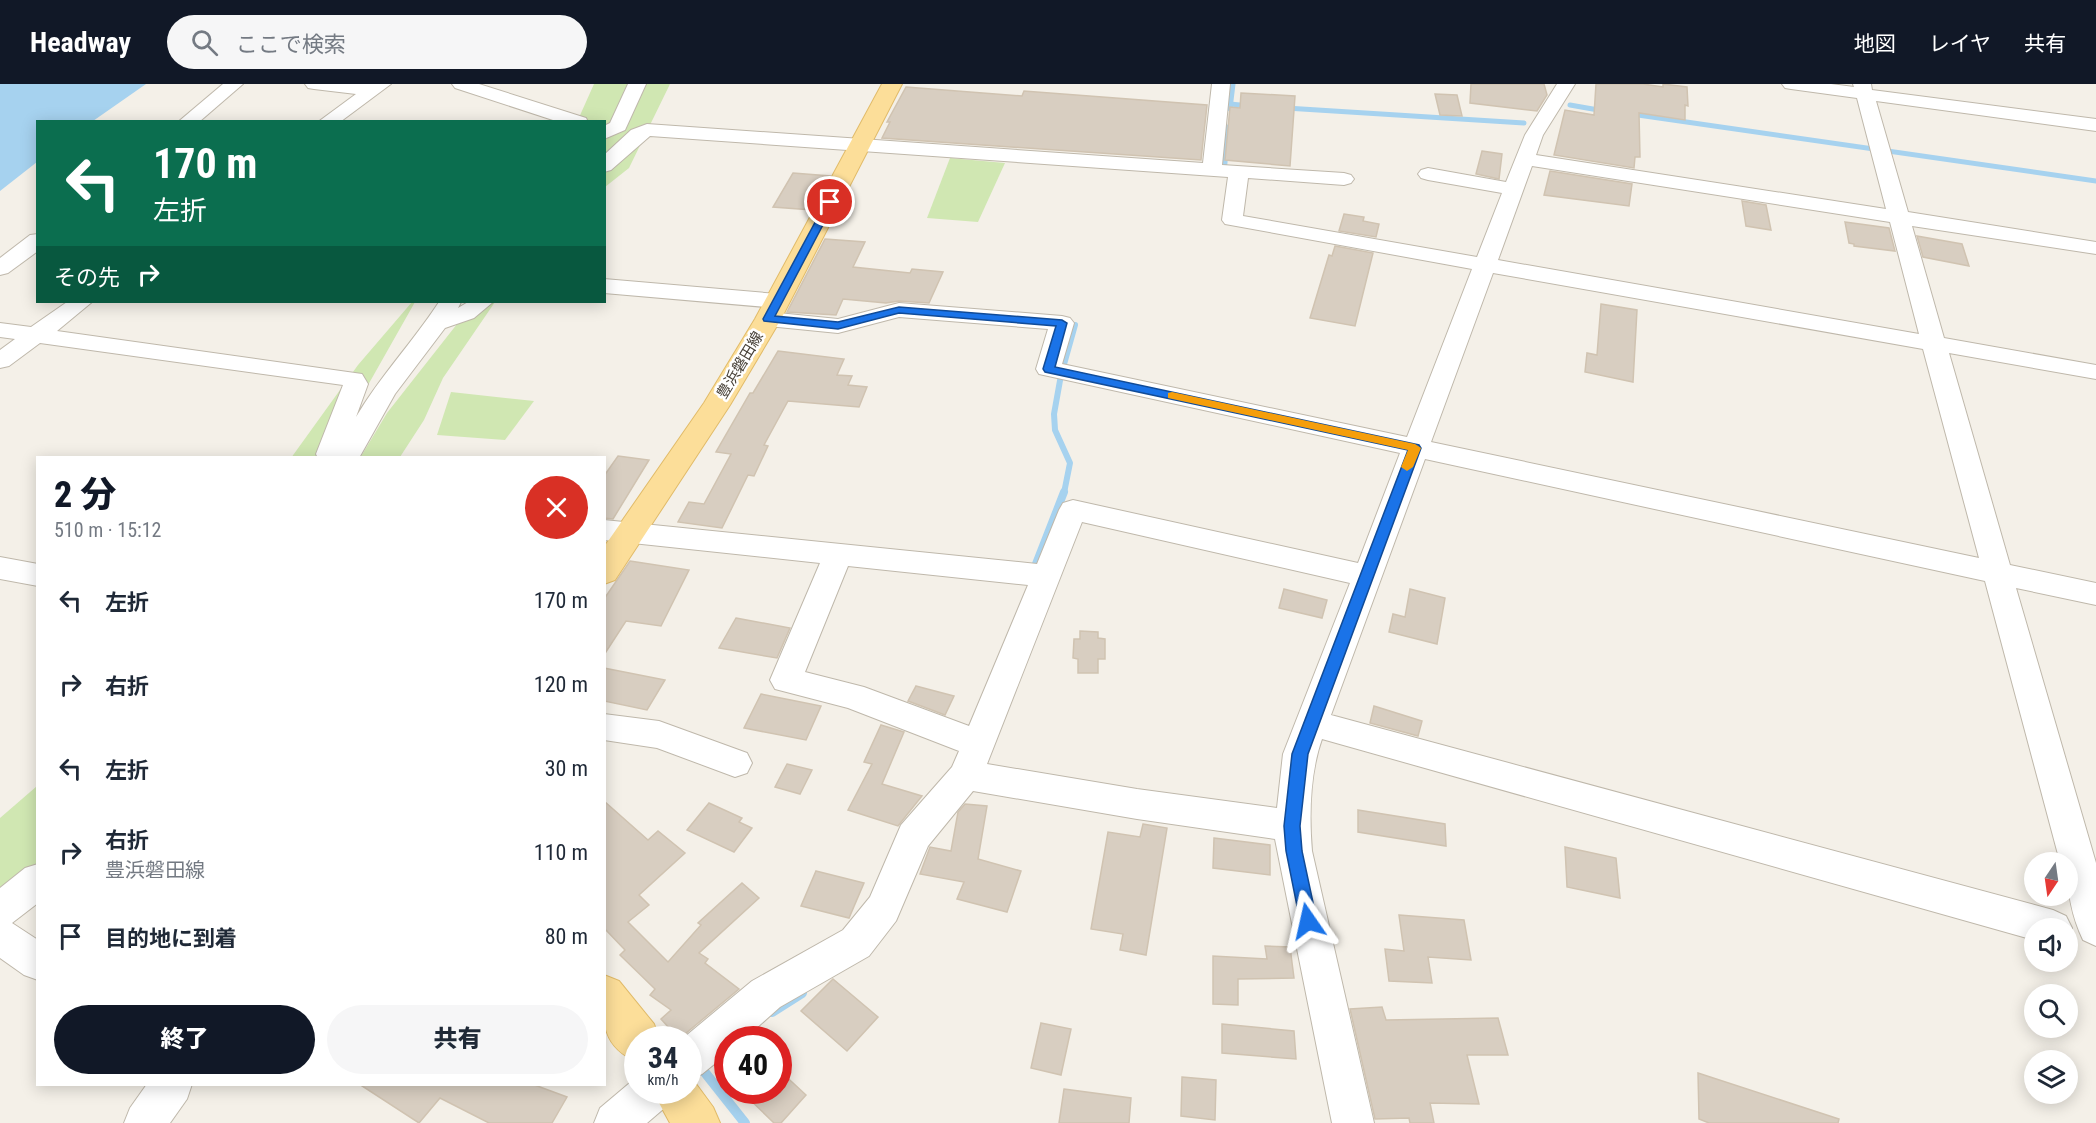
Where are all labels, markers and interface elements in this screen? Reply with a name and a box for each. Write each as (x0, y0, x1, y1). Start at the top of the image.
search box (167, 15, 587, 69)
text: Headway (30, 26, 131, 59)
icon: search (188, 26, 221, 59)
text: ここで検索 (236, 32, 346, 57)
text: 地図 (1854, 32, 1896, 56)
text: レイヤ (1929, 32, 1991, 56)
text: 共有 (2024, 32, 2066, 56)
text: 170 m (153, 139, 258, 188)
icon: left (54, 144, 132, 222)
pin (804, 176, 855, 227)
icon: arrive (813, 185, 846, 218)
text: 左折 (153, 195, 207, 227)
icon: right (132, 258, 165, 291)
text: その先 (54, 265, 120, 290)
street label: 豊浜磐田線 (713, 328, 767, 402)
text: 2 分 (54, 474, 117, 516)
button: close (525, 476, 588, 539)
text: 510 m · 15:12 (54, 518, 161, 542)
icon: left (54, 584, 87, 617)
text: 170 m (534, 588, 588, 613)
text: 左折 (105, 590, 149, 615)
icon: right (54, 668, 87, 701)
text: 120 m (534, 672, 588, 697)
text: 右折 (105, 674, 149, 699)
icon: left (54, 752, 87, 785)
text: 30 m (545, 756, 588, 781)
text: 左折 (105, 758, 149, 783)
text: 右折 (105, 828, 149, 853)
icon: right (54, 836, 87, 869)
text: 110 m (534, 840, 588, 865)
north arrow (2024, 852, 2078, 906)
map controls (2024, 852, 2078, 1104)
text: 豊浜磐田線 (105, 858, 205, 882)
position arrow (1276, 889, 1340, 953)
button: sound (2024, 918, 2078, 972)
icon: arrive (54, 920, 87, 953)
text: 80 m (545, 924, 588, 949)
text: 目的地に到着 (105, 926, 237, 951)
button: search (2024, 984, 2078, 1038)
button: 終了 (54, 1005, 315, 1074)
button: 共有 (327, 1005, 588, 1074)
speed limit sign: 40 (714, 1026, 792, 1104)
text: 34 (648, 1040, 678, 1075)
button: layers (2024, 1050, 2078, 1104)
text: km/h (648, 1071, 678, 1089)

